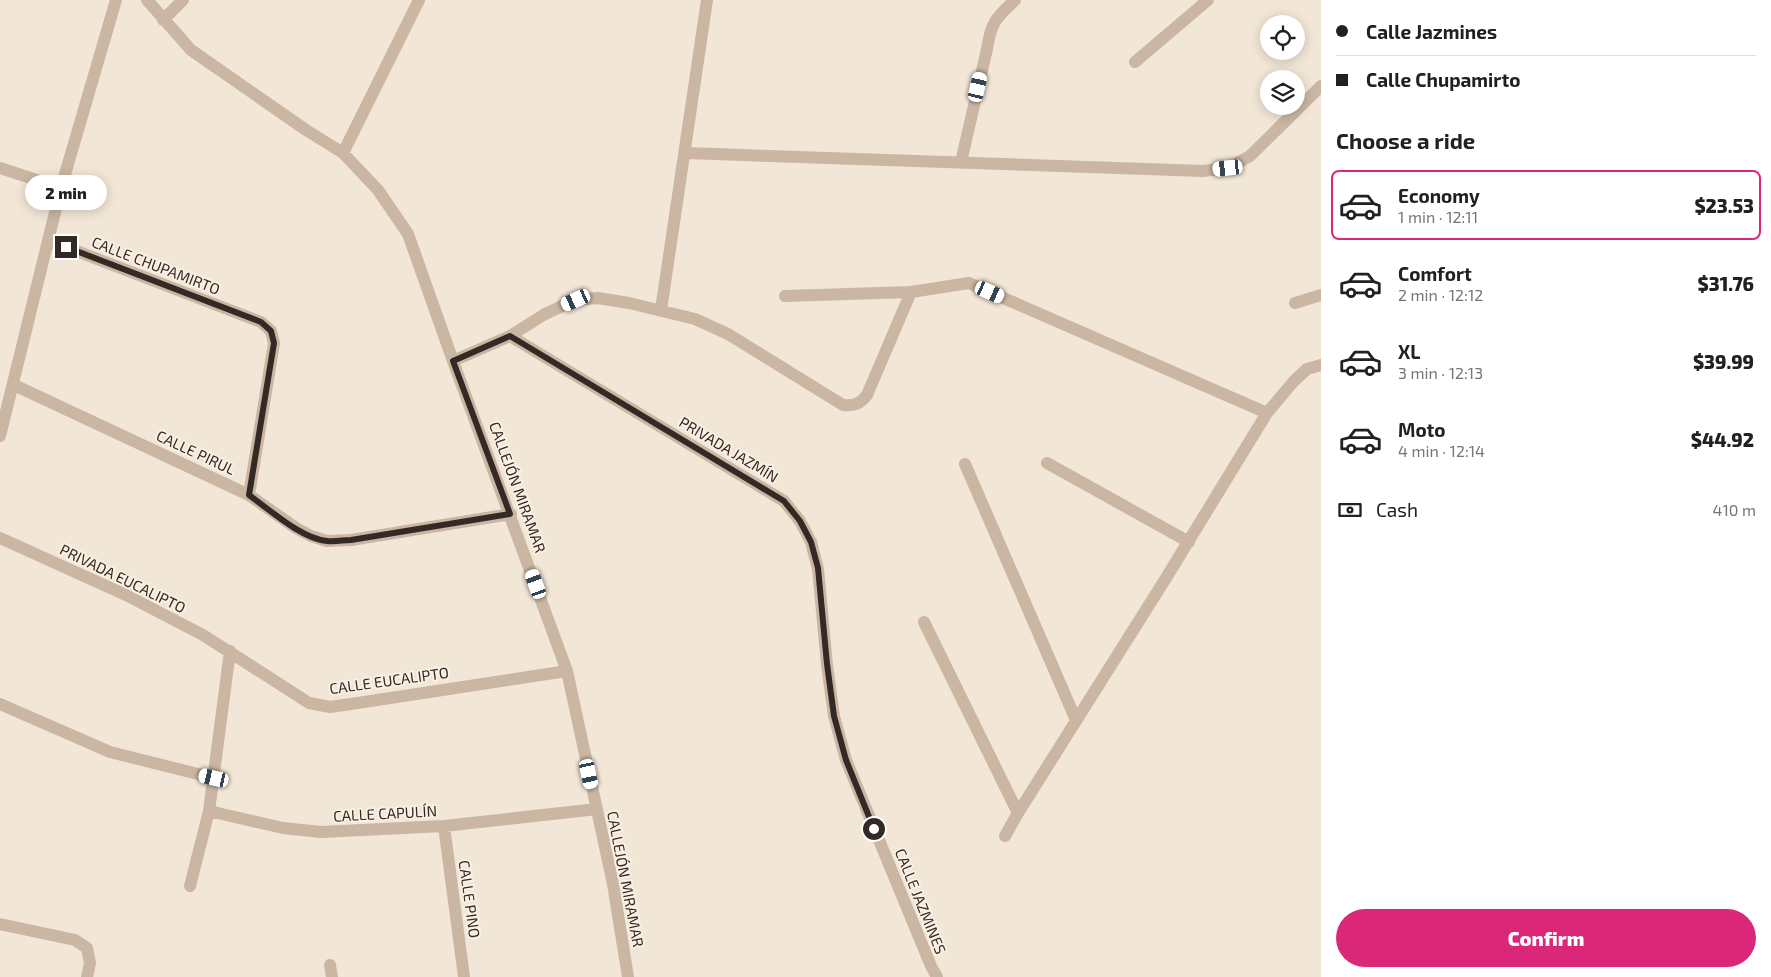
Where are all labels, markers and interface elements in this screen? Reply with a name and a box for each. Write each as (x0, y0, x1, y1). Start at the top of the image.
map controls (1260, 15, 1305, 115)
button: locate (1260, 15, 1305, 60)
text: Calle Jazmines (1366, 20, 1497, 43)
text: Calle Chupamirto (1366, 68, 1520, 91)
button: layers (1260, 70, 1305, 115)
car (967, 71, 988, 103)
text: Choose a ride (1336, 127, 1475, 153)
car (1212, 159, 1243, 177)
callout: 2 min (25, 174, 107, 210)
text: 2 min (45, 183, 87, 202)
icon: car (1338, 183, 1383, 228)
text: Economy (1398, 184, 1480, 207)
text: $23.53 (1694, 194, 1754, 217)
text: 1 min · 12:11 (1398, 207, 1478, 226)
street label: CALLE CHUPAMIRTO (89, 232, 223, 298)
route end (55, 236, 77, 258)
icon: car (1338, 261, 1383, 306)
text: Comfort (1398, 262, 1472, 285)
text: $31.76 (1698, 272, 1754, 295)
car (973, 279, 1006, 305)
text: 2 min · 12:12 (1398, 285, 1483, 304)
car (559, 287, 592, 313)
icon: car (1338, 339, 1383, 384)
text: XL (1398, 340, 1420, 363)
text: $39.99 (1693, 350, 1754, 373)
text: 3 min · 12:13 (1398, 363, 1483, 382)
street label: PRIVADA JAZMÍN (676, 412, 782, 486)
icon: car (1338, 417, 1383, 462)
text: Moto (1398, 418, 1446, 441)
street label: CALLEJÓN MIRAMAR (486, 419, 550, 555)
street label: CALLE PIRUL (154, 426, 238, 478)
text: $44.92 (1691, 428, 1754, 451)
text: 4 min · 12:14 (1398, 441, 1485, 460)
icon: cash (1336, 496, 1364, 524)
text: Cash (1376, 498, 1418, 521)
text: 410 m (1713, 500, 1756, 519)
street label: PRIVADA EUCALIPTO (57, 540, 189, 616)
car (523, 567, 548, 601)
street label: CALLE EUCALIPTO (328, 663, 450, 697)
car (578, 758, 599, 790)
car (197, 767, 230, 789)
street label: CALLE CAPULÍN (333, 801, 437, 825)
street label: CALLEJÓN MIRAMAR (604, 809, 648, 949)
route start (863, 818, 885, 840)
street label: CALLE JAZMINES (892, 846, 950, 956)
street label: CALLE PINO (456, 859, 484, 939)
button: Confirm (1336, 909, 1756, 967)

